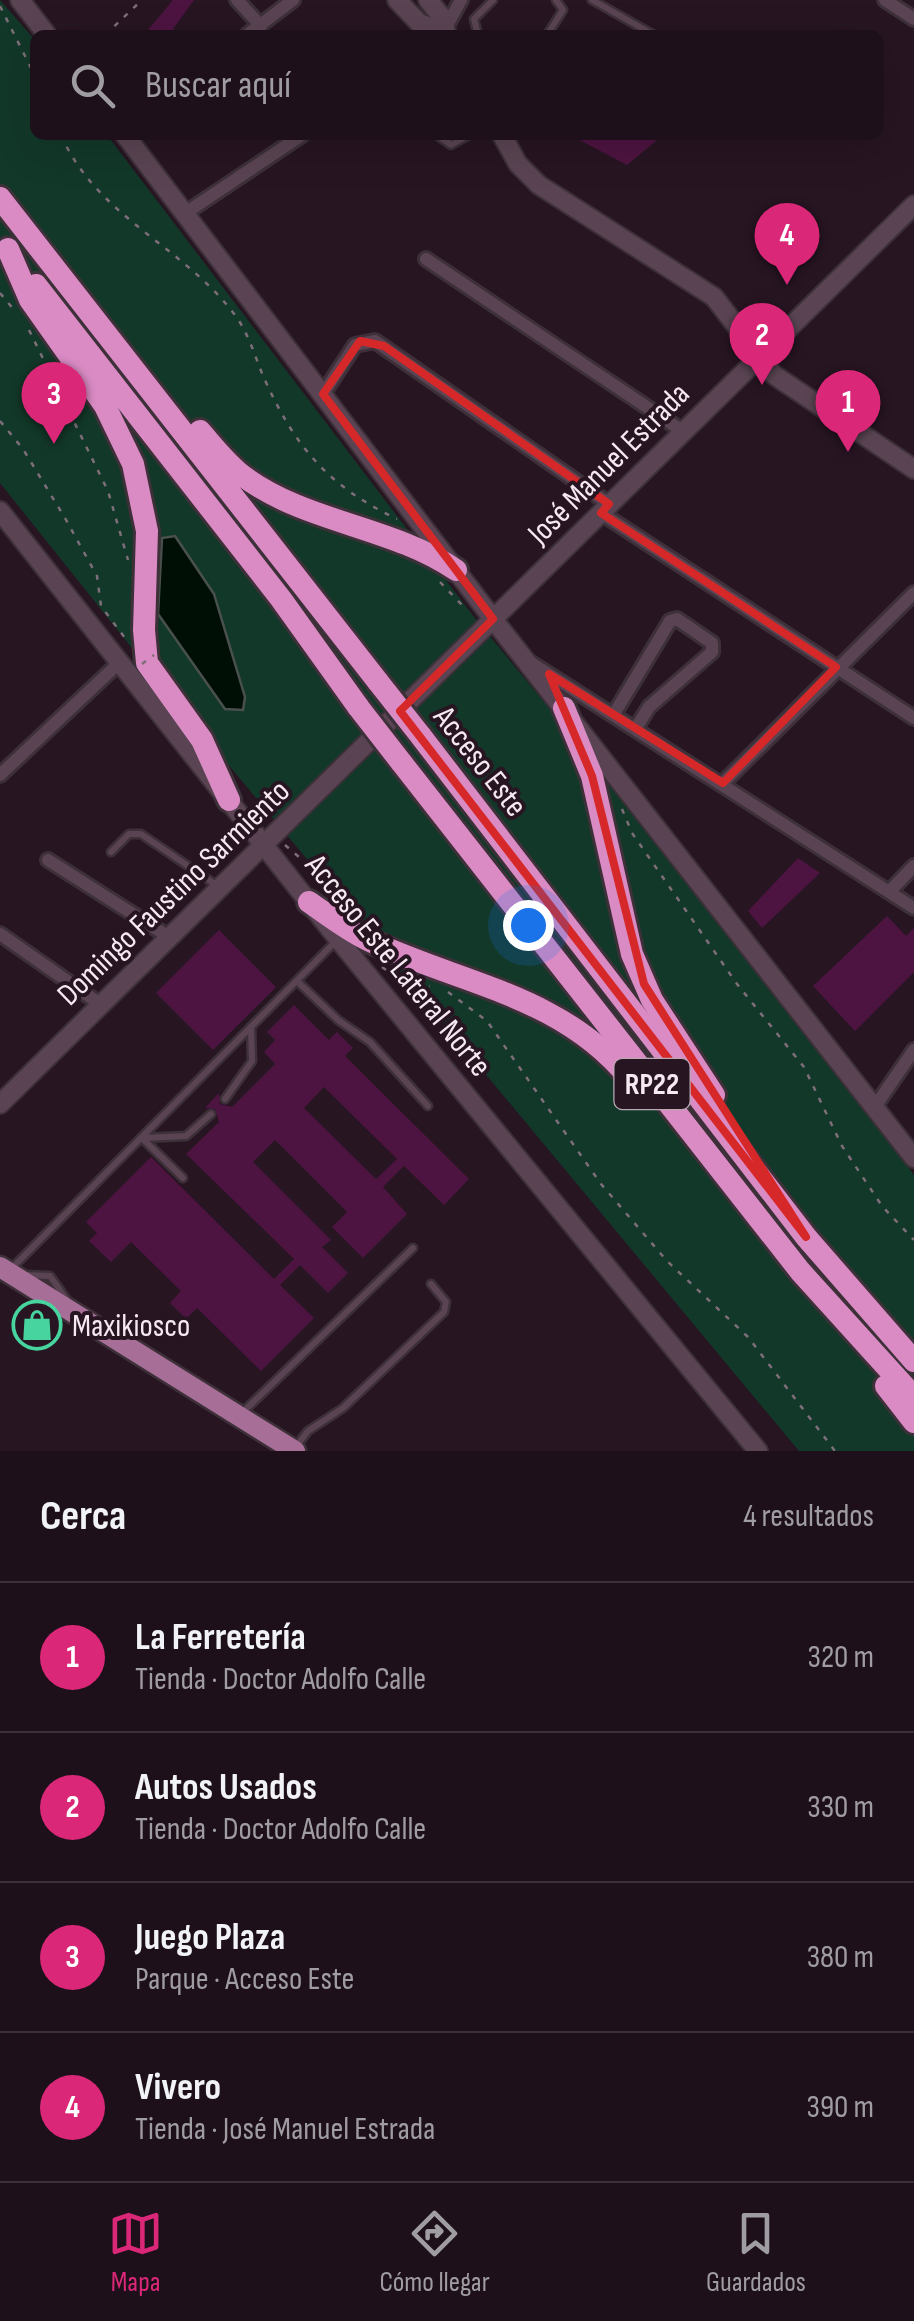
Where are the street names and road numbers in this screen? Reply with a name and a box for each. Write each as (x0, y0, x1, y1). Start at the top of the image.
street label: José Manuel Estrada (519, 375, 698, 554)
street label: Acceso Este (424, 698, 535, 825)
street label: Domingo Faustino Sarmiento (50, 772, 298, 1014)
street label: Acceso Este Lateral Norte (296, 846, 499, 1085)
road number: RP22 (614, 1059, 690, 1109)

